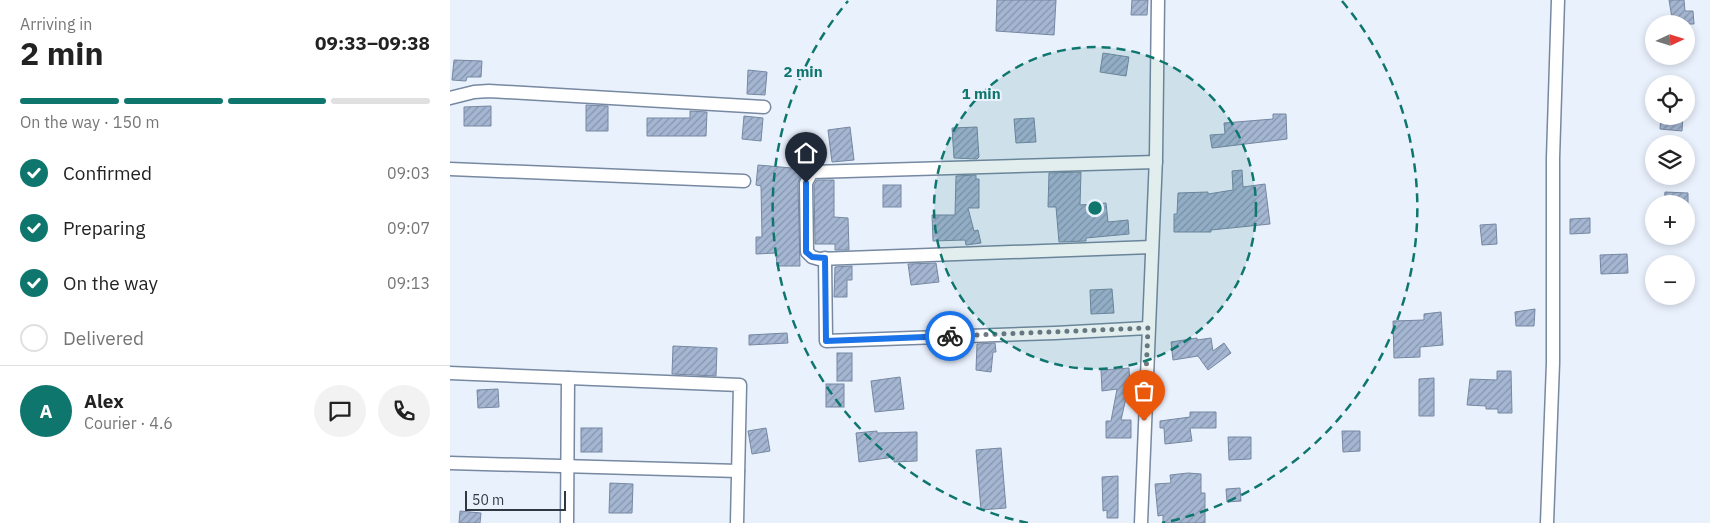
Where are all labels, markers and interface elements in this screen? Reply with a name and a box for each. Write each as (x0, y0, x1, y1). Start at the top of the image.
text: Arriving in (20, 14, 92, 34)
north arrow (1645, 15, 1695, 65)
map controls (1645, 15, 1695, 305)
text: 09:33–09:38 (315, 31, 430, 55)
text: 2 min (20, 32, 104, 74)
text: 2 min (783, 62, 823, 81)
button: locate (1645, 75, 1695, 125)
text: 1 min (961, 84, 1001, 103)
text: On the way · 150 m (20, 112, 159, 132)
pin (785, 132, 827, 183)
button: layers (1645, 135, 1695, 185)
icon: home (792, 139, 820, 167)
icon: check (20, 159, 48, 187)
text: Confirmed (63, 161, 152, 185)
text: 09:03 (387, 163, 430, 183)
button: + (1645, 195, 1695, 245)
centre of rings (1086, 199, 1104, 217)
icon: check (20, 214, 48, 242)
text: Preparing (63, 216, 145, 240)
text: 09:07 (387, 218, 430, 238)
button: − (1645, 255, 1695, 305)
icon: check (20, 269, 48, 297)
text: On the way (63, 271, 158, 295)
text: 09:13 (387, 273, 430, 293)
courier (925, 311, 975, 361)
icon: bike (936, 322, 964, 350)
text: Delivered (63, 326, 144, 350)
pin (1123, 370, 1165, 421)
icon: bag (1130, 377, 1158, 405)
button: chat (314, 385, 366, 437)
button: phone (378, 385, 430, 437)
text: Alex (84, 389, 124, 413)
text: A (39, 399, 53, 423)
text: Courier · 4.6 (84, 413, 173, 433)
scale bar (465, 488, 566, 511)
text: 50 m (472, 491, 504, 509)

